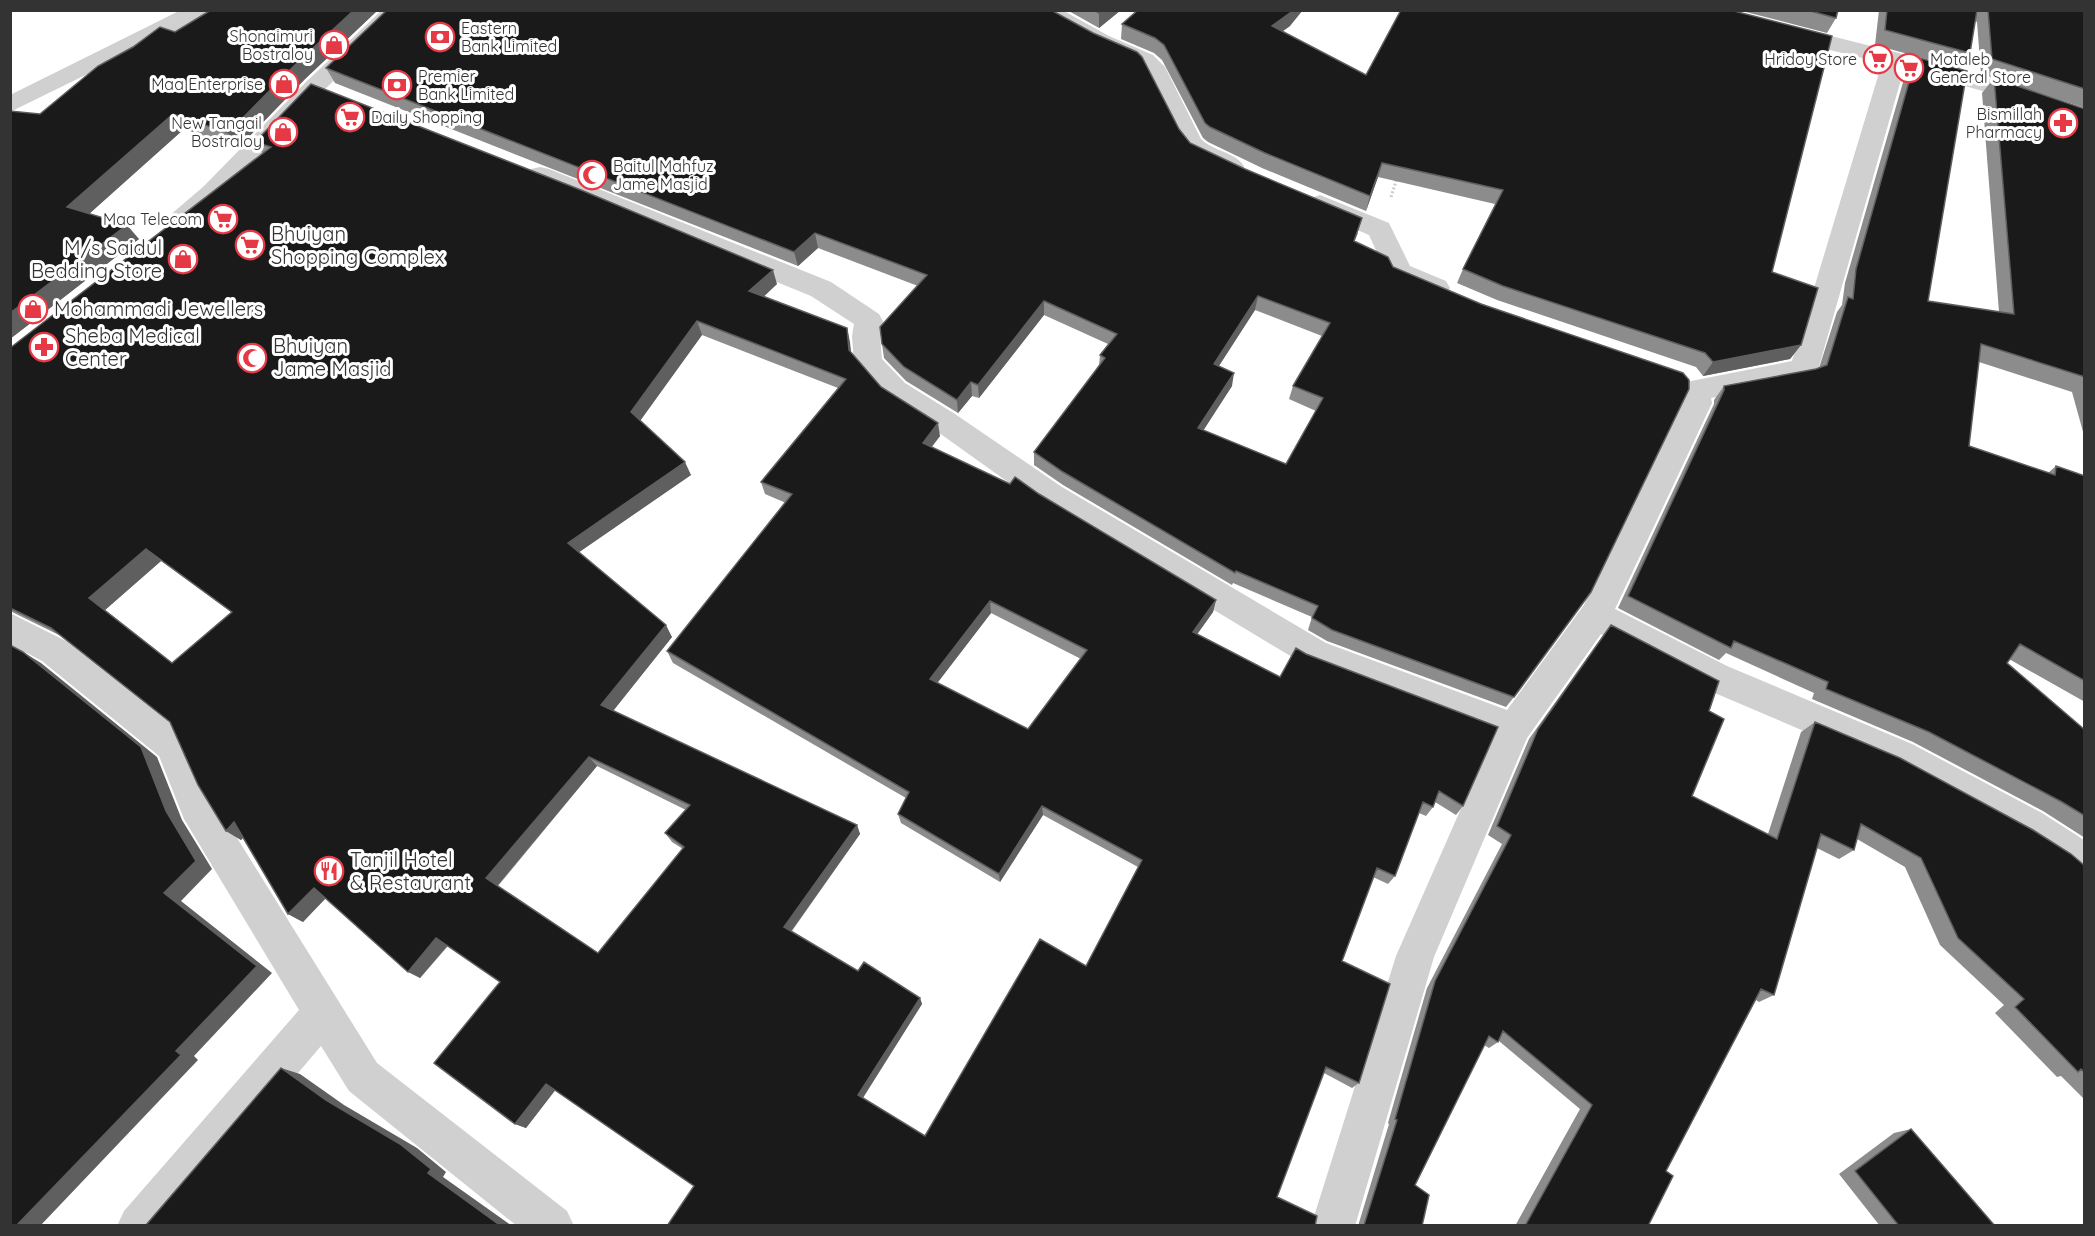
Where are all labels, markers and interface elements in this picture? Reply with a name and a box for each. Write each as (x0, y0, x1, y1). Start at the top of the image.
place label: Eastern Bank Limited (461, 18, 557, 56)
bank icon: Eastern Bank Limited (424, 21, 456, 53)
place label: Shonaimuri Bostraloy (230, 26, 313, 64)
shop icon: Shonaimuri Bostraloy (318, 29, 350, 61)
supermarket icon: Hridoy Store (1862, 43, 1894, 75)
place label: Hridoy Store (1764, 49, 1857, 69)
place label: Motaleb General Store (1930, 49, 2031, 87)
supermarket icon: Motaleb General Store (1893, 52, 1925, 84)
place label: Premier Bank Limited (418, 66, 514, 104)
shop icon: Maa Enterprise (268, 68, 300, 100)
bank icon: Premier Bank Limited (381, 69, 413, 101)
place label: Maa Enterprise (151, 74, 263, 94)
supermarket icon: Daily Shopping (334, 101, 366, 133)
place label: Bismillah Pharmacy (1966, 104, 2042, 142)
place label: Daily Shopping (371, 107, 482, 127)
pharmacy icon: Bismillah Pharmacy (2047, 107, 2079, 139)
place label: New Tangail Bostraloy (171, 113, 262, 151)
shop icon: New Tangail Bostraloy (267, 116, 299, 148)
place label: Baitul Mahfuz Jame Masjid (613, 156, 714, 194)
mosque icon: Baitul Mahfuz Jame Masjid (576, 159, 608, 191)
supermarket icon: Maa Telecom (207, 203, 239, 235)
place label: Maa Telecom (103, 209, 202, 229)
place label: Bhuiyan Shopping Complex (271, 221, 444, 269)
supermarket icon: Bhuiyan Shopping Complex (234, 229, 266, 261)
place label: M/s Saidul Bedding Store (31, 235, 162, 283)
shop icon: M/s Saidul Bedding Store (167, 243, 199, 275)
shop icon: Mohammadi Jewellers (17, 293, 49, 325)
place label: Mohammadi Jewellers (54, 296, 263, 321)
place label: Sheba Medical Center (65, 323, 200, 371)
pharmacy icon: Sheba Medical Center (28, 331, 60, 363)
place label: Bhuiyan Jame Masjid (273, 333, 391, 381)
mosque icon: Bhuiyan Jame Masjid (236, 342, 268, 374)
place label: Tanjil Hotel & Restaurant (350, 847, 471, 895)
restaurant icon: Tanjil Hotel & Restaurant (313, 855, 345, 887)

